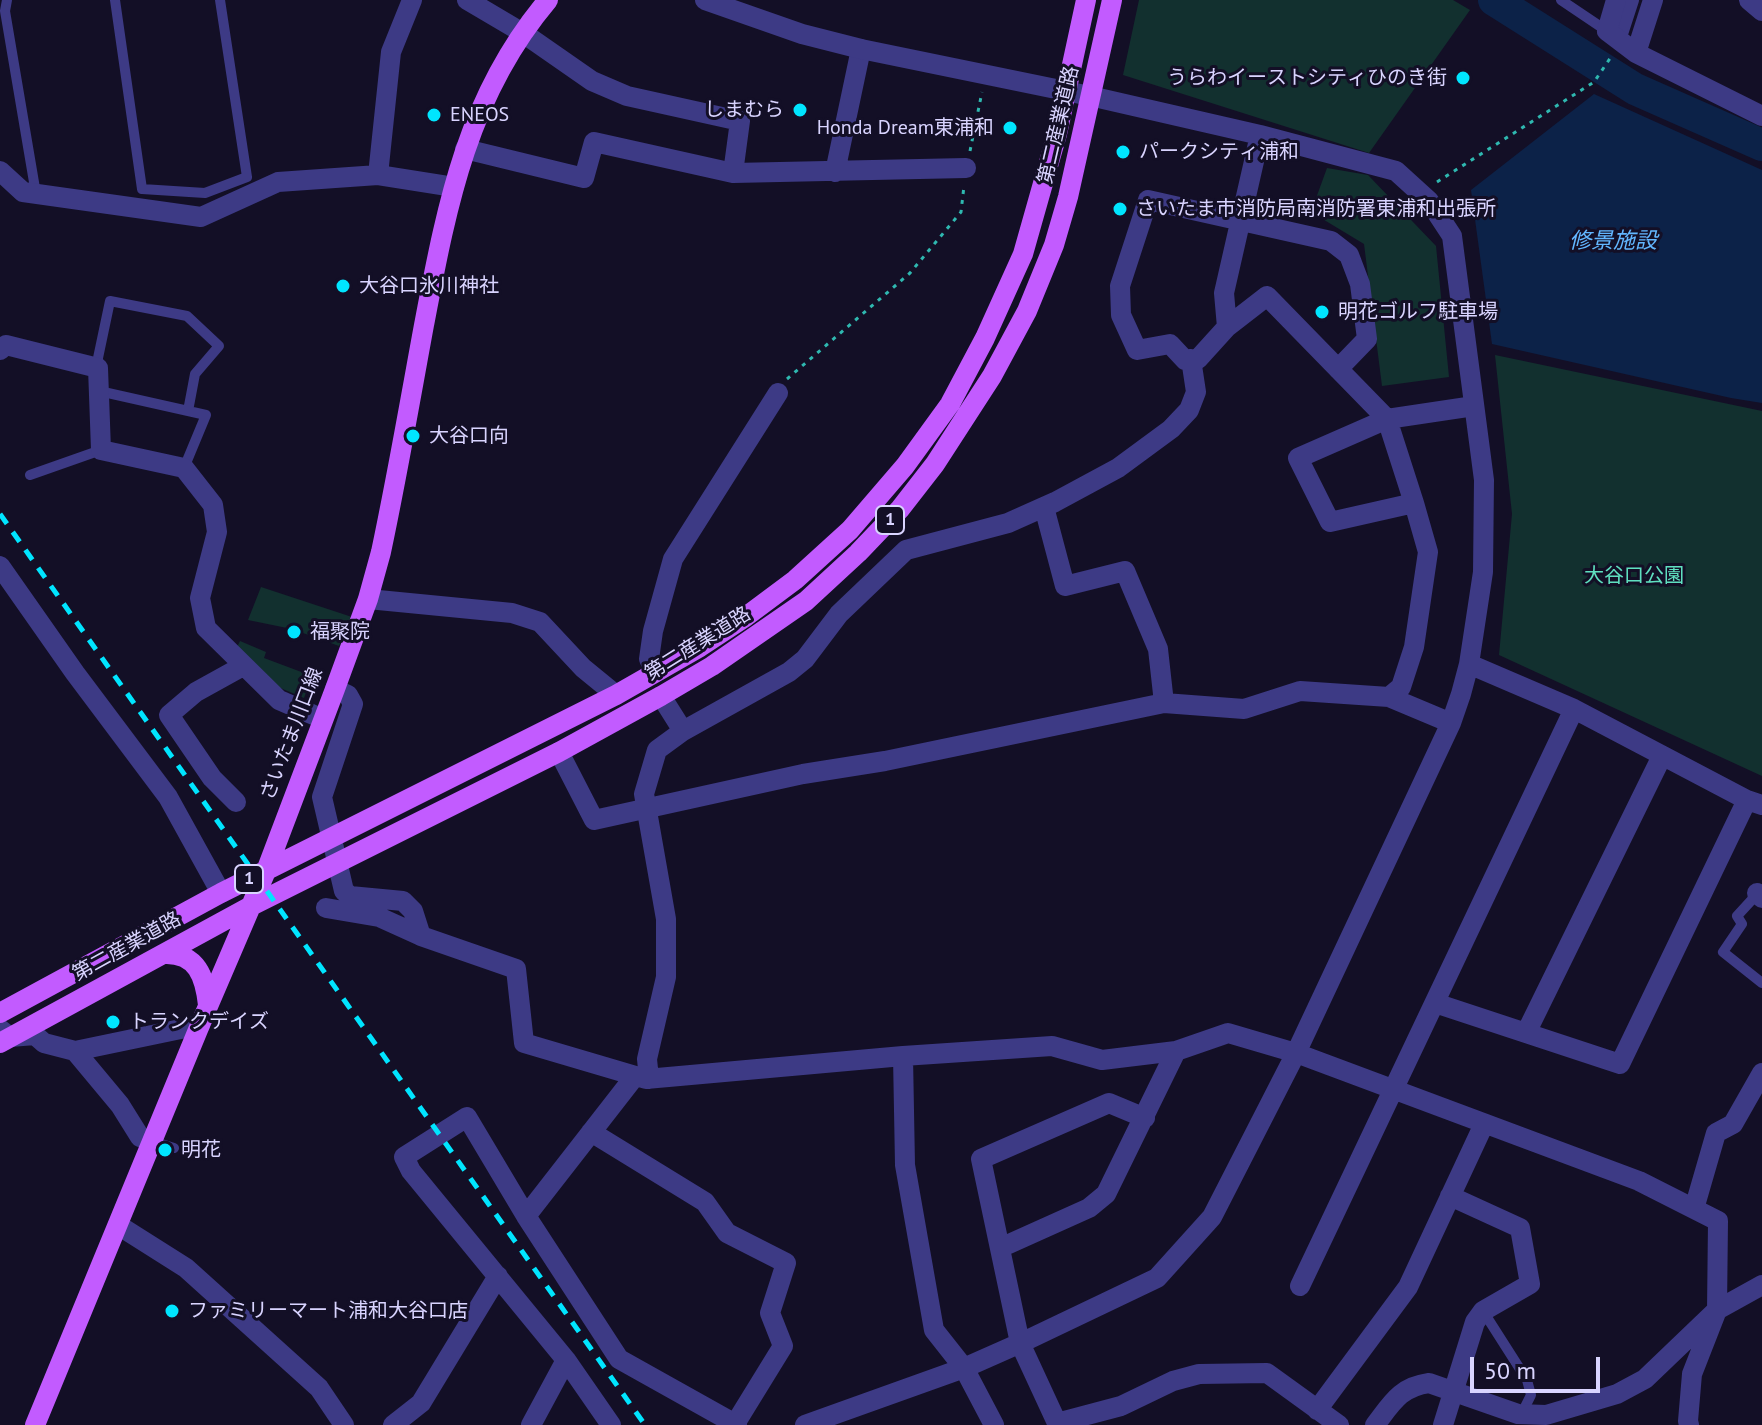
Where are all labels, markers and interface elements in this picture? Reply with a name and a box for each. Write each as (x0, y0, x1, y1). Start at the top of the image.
street label: 第二産業道路 (1034, 64, 1084, 186)
place label: うらわイーストシティひのき街 (1167, 66, 1447, 90)
marker: うらわイーストシティひのき街 (1454, 69, 1472, 87)
place label: しまむら (704, 98, 784, 122)
marker: しまむら (791, 101, 809, 119)
place label: ENEOS (450, 103, 509, 127)
marker: ENEOS (425, 106, 443, 124)
place label: Honda Dream東浦和 (817, 116, 994, 140)
marker: Honda Dream東浦和 (1001, 119, 1019, 137)
place label: パークシティ浦和 (1139, 140, 1299, 164)
marker: パークシティ浦和 (1114, 143, 1132, 161)
place label: さいたま市消防局南消防署東浦和出張所 (1136, 197, 1496, 221)
marker: さいたま市消防局南消防署東浦和出張所 (1111, 200, 1129, 218)
water label: 修景施設 (1569, 229, 1657, 255)
place label: 大谷口氷川神社 (359, 274, 499, 298)
marker: 大谷口氷川神社 (334, 277, 352, 295)
place label: 明花ゴルフ駐車場 (1338, 300, 1498, 324)
marker: 明花ゴルフ駐車場 (1313, 303, 1331, 321)
place label: 大谷口向 (429, 424, 509, 448)
marker: 大谷口向 (404, 427, 422, 445)
road number: 1 (876, 506, 904, 534)
park label: 大谷口公園 (1584, 564, 1684, 588)
street label: 第二産業道路 (641, 602, 755, 686)
place label: 福聚院 (310, 620, 370, 644)
marker: 福聚院 (285, 623, 303, 641)
street label: さいたま川口線 (256, 664, 328, 804)
road number: 1 (235, 865, 263, 893)
street label: 第二産業道路 (69, 907, 185, 987)
place label: トランクデイズ (129, 1010, 269, 1034)
marker: トランクデイズ (104, 1013, 122, 1031)
place label: 明花 (181, 1138, 221, 1162)
marker: 明花 (156, 1141, 174, 1159)
place label: ファミリーマート浦和大谷口店 (188, 1299, 468, 1323)
marker: ファミリーマート浦和大谷口店 (163, 1302, 181, 1320)
scale bar (1474, 1341, 1604, 1391)
text: 50 m (1484, 1355, 1536, 1386)

